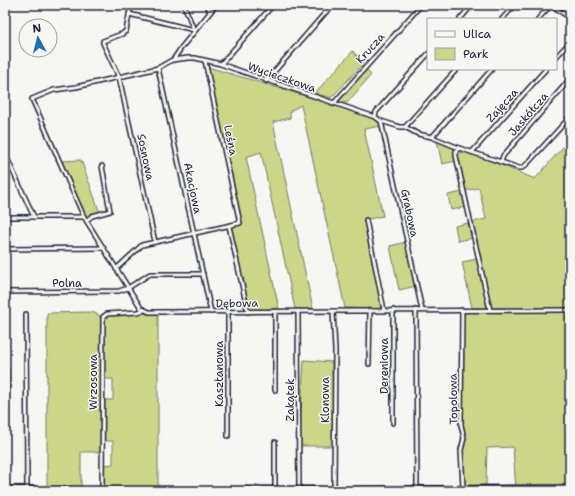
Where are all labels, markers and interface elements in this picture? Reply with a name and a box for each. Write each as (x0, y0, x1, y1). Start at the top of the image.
north arrow (18, 18, 58, 58)
legend (427, 18, 557, 70)
text: N (32, 21, 42, 37)
text: Ulica (463, 26, 492, 42)
street label: Krucza (353, 30, 388, 67)
text: Park (463, 46, 489, 62)
street label: Wycieczkowa (246, 59, 318, 96)
street label: Zajęcza (483, 85, 522, 125)
street label: Jaskółcza (505, 89, 552, 139)
street label: Leśna (220, 124, 241, 157)
street label: Sosnowa (133, 132, 158, 182)
street label: Akacjowa (180, 161, 205, 215)
street label: Grabowa (397, 188, 422, 239)
street label: Polna (52, 276, 82, 291)
street label: Dębowa (216, 296, 259, 311)
street label: Dereniowa (377, 338, 392, 394)
street label: Kasztanowa (212, 341, 227, 407)
street label: Wrzosowa (86, 354, 101, 410)
street label: Topolowa (446, 373, 461, 425)
street label: Klonowa (318, 377, 333, 423)
street label: Zakątek (283, 379, 298, 421)

